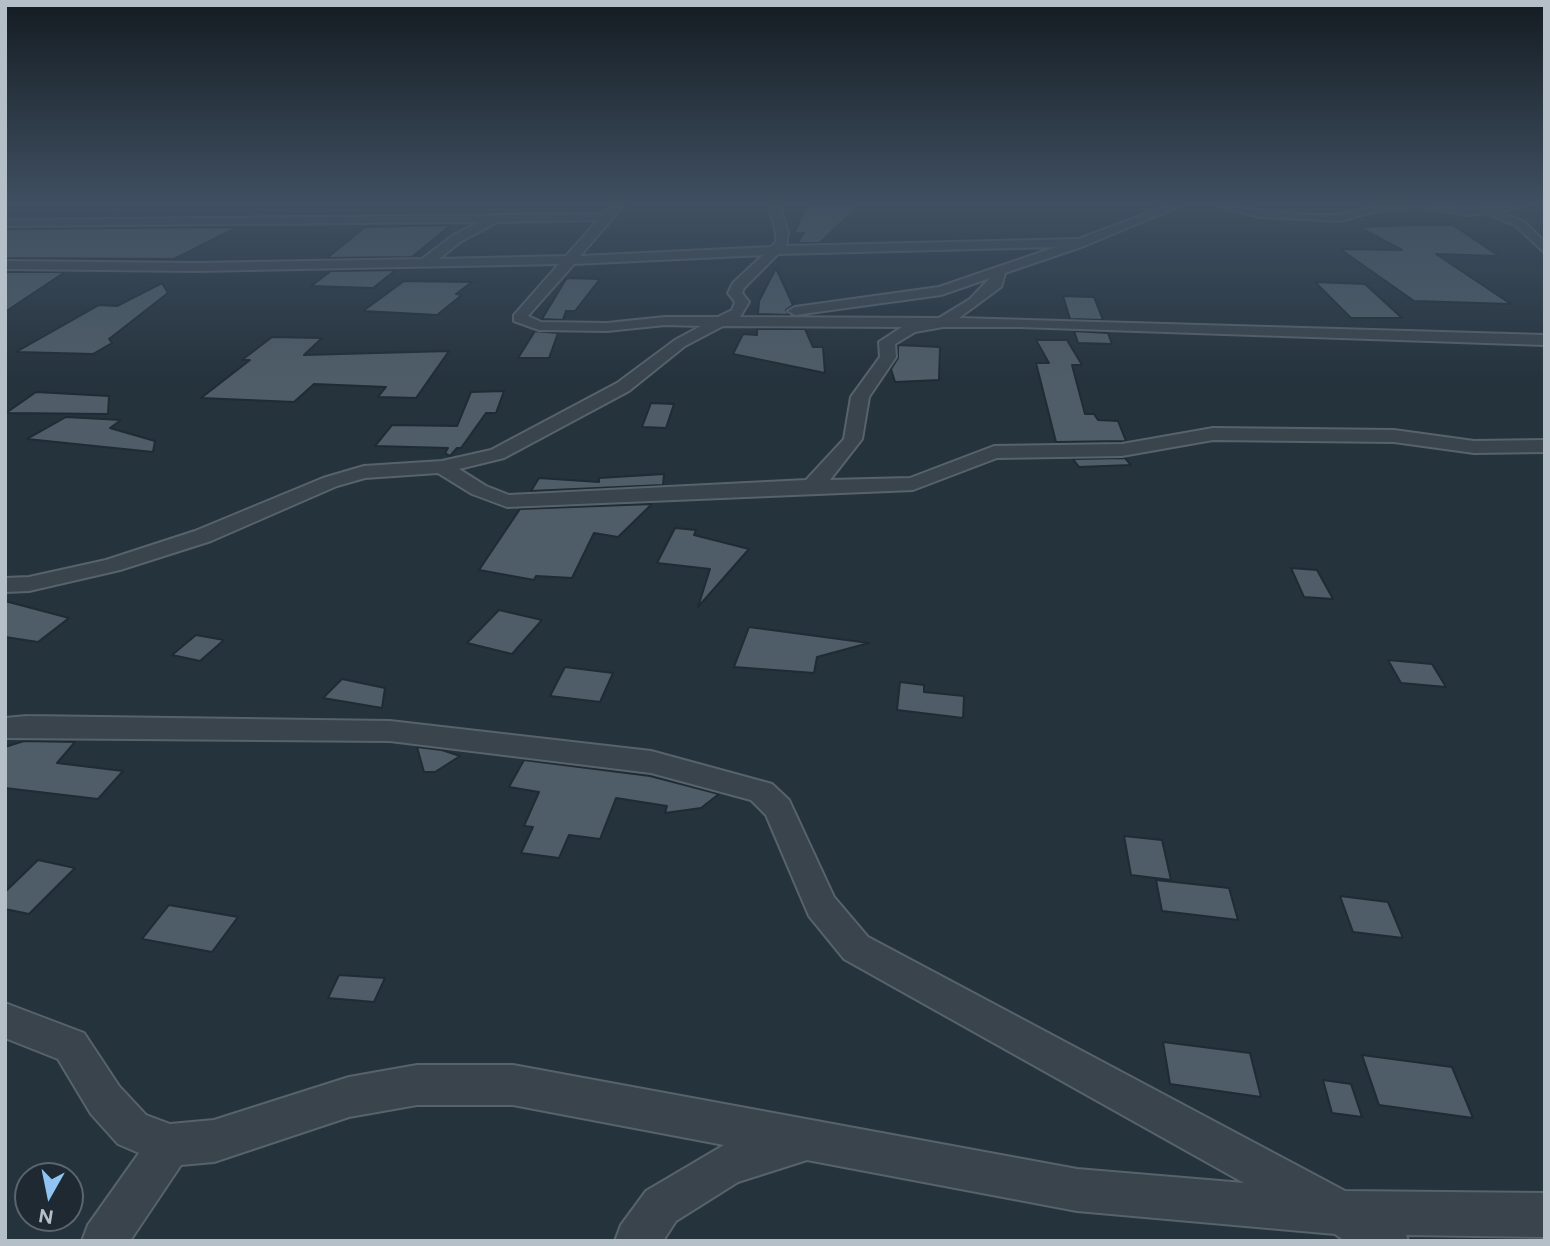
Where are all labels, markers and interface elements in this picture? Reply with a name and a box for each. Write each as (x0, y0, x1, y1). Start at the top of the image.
north arrow (14, 1162, 84, 1232)
text: N (37, 1204, 55, 1229)

